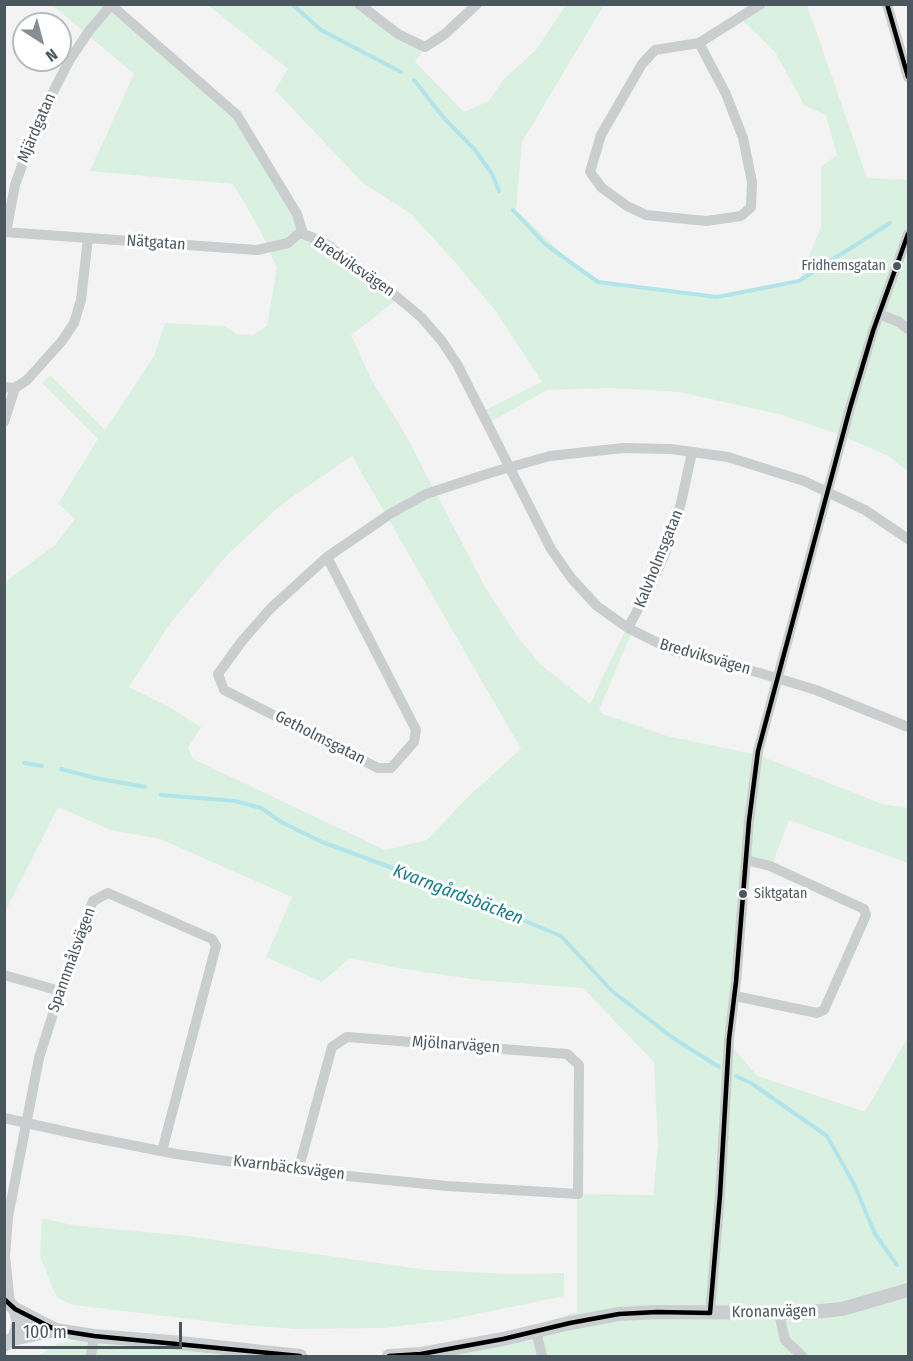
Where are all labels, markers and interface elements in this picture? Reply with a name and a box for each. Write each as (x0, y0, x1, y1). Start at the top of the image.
north arrow (12, 12, 72, 72)
text: N (42, 45, 61, 66)
street label: Mjärdgatan (14, 90, 60, 166)
street label: Nätgatan (126, 231, 186, 255)
street label: Bredviksvägen (310, 233, 398, 301)
place label: Fridhemsgatan (802, 258, 886, 274)
marker: Fridhemsgatan (891, 260, 903, 272)
street label: Kalvholmsgatan (631, 507, 687, 611)
street label: Bredviksvägen (657, 635, 753, 679)
street label: Getholmsgatan (272, 707, 368, 769)
water label: Kvarngårdsbäcken (390, 860, 526, 930)
place label: Siktgatan (754, 886, 807, 902)
marker: Siktgatan (737, 888, 749, 900)
street label: Spannmålsvägen (44, 905, 100, 1015)
street label: Mjölnarvägen (411, 1032, 501, 1058)
street label: Kvarnbäcksvägen (232, 1152, 346, 1184)
street label: Kronanvägen (731, 1302, 817, 1322)
scale bar (15, 1310, 184, 1348)
text: 100 m (23, 1321, 67, 1343)

